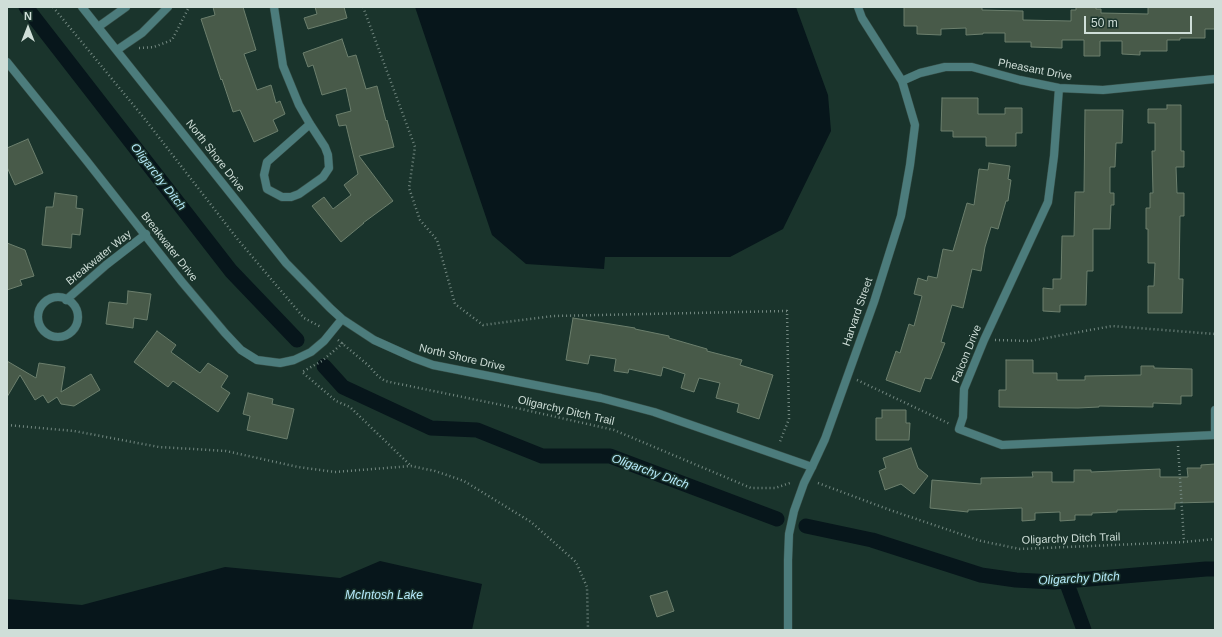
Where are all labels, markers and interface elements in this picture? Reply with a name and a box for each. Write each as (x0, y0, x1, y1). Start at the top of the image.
north arrow (8, 8, 48, 48)
scale bar (1086, 8, 1194, 34)
text: N (24, 10, 32, 22)
text: 50 m (1091, 16, 1118, 30)
street label: Pheasant Drive (997, 56, 1073, 84)
street label: North Shore Drive (183, 117, 247, 195)
water label: Oligarchy Ditch (127, 141, 189, 213)
street label: Breakwater Drive (138, 210, 200, 284)
street label: Breakwater Way (64, 228, 134, 288)
street label: Harvard Street (840, 276, 876, 348)
street label: Falcon Drive (949, 323, 985, 385)
street label: North Shore Drive (418, 342, 506, 374)
street label: Oligarchy Ditch Trail (516, 393, 616, 429)
water label: Oligarchy Ditch (609, 451, 691, 493)
street label: Oligarchy Ditch Trail (1021, 531, 1121, 547)
water label: Oligarchy Ditch (1038, 570, 1120, 588)
water label: McIntosh Lake (345, 589, 423, 603)

